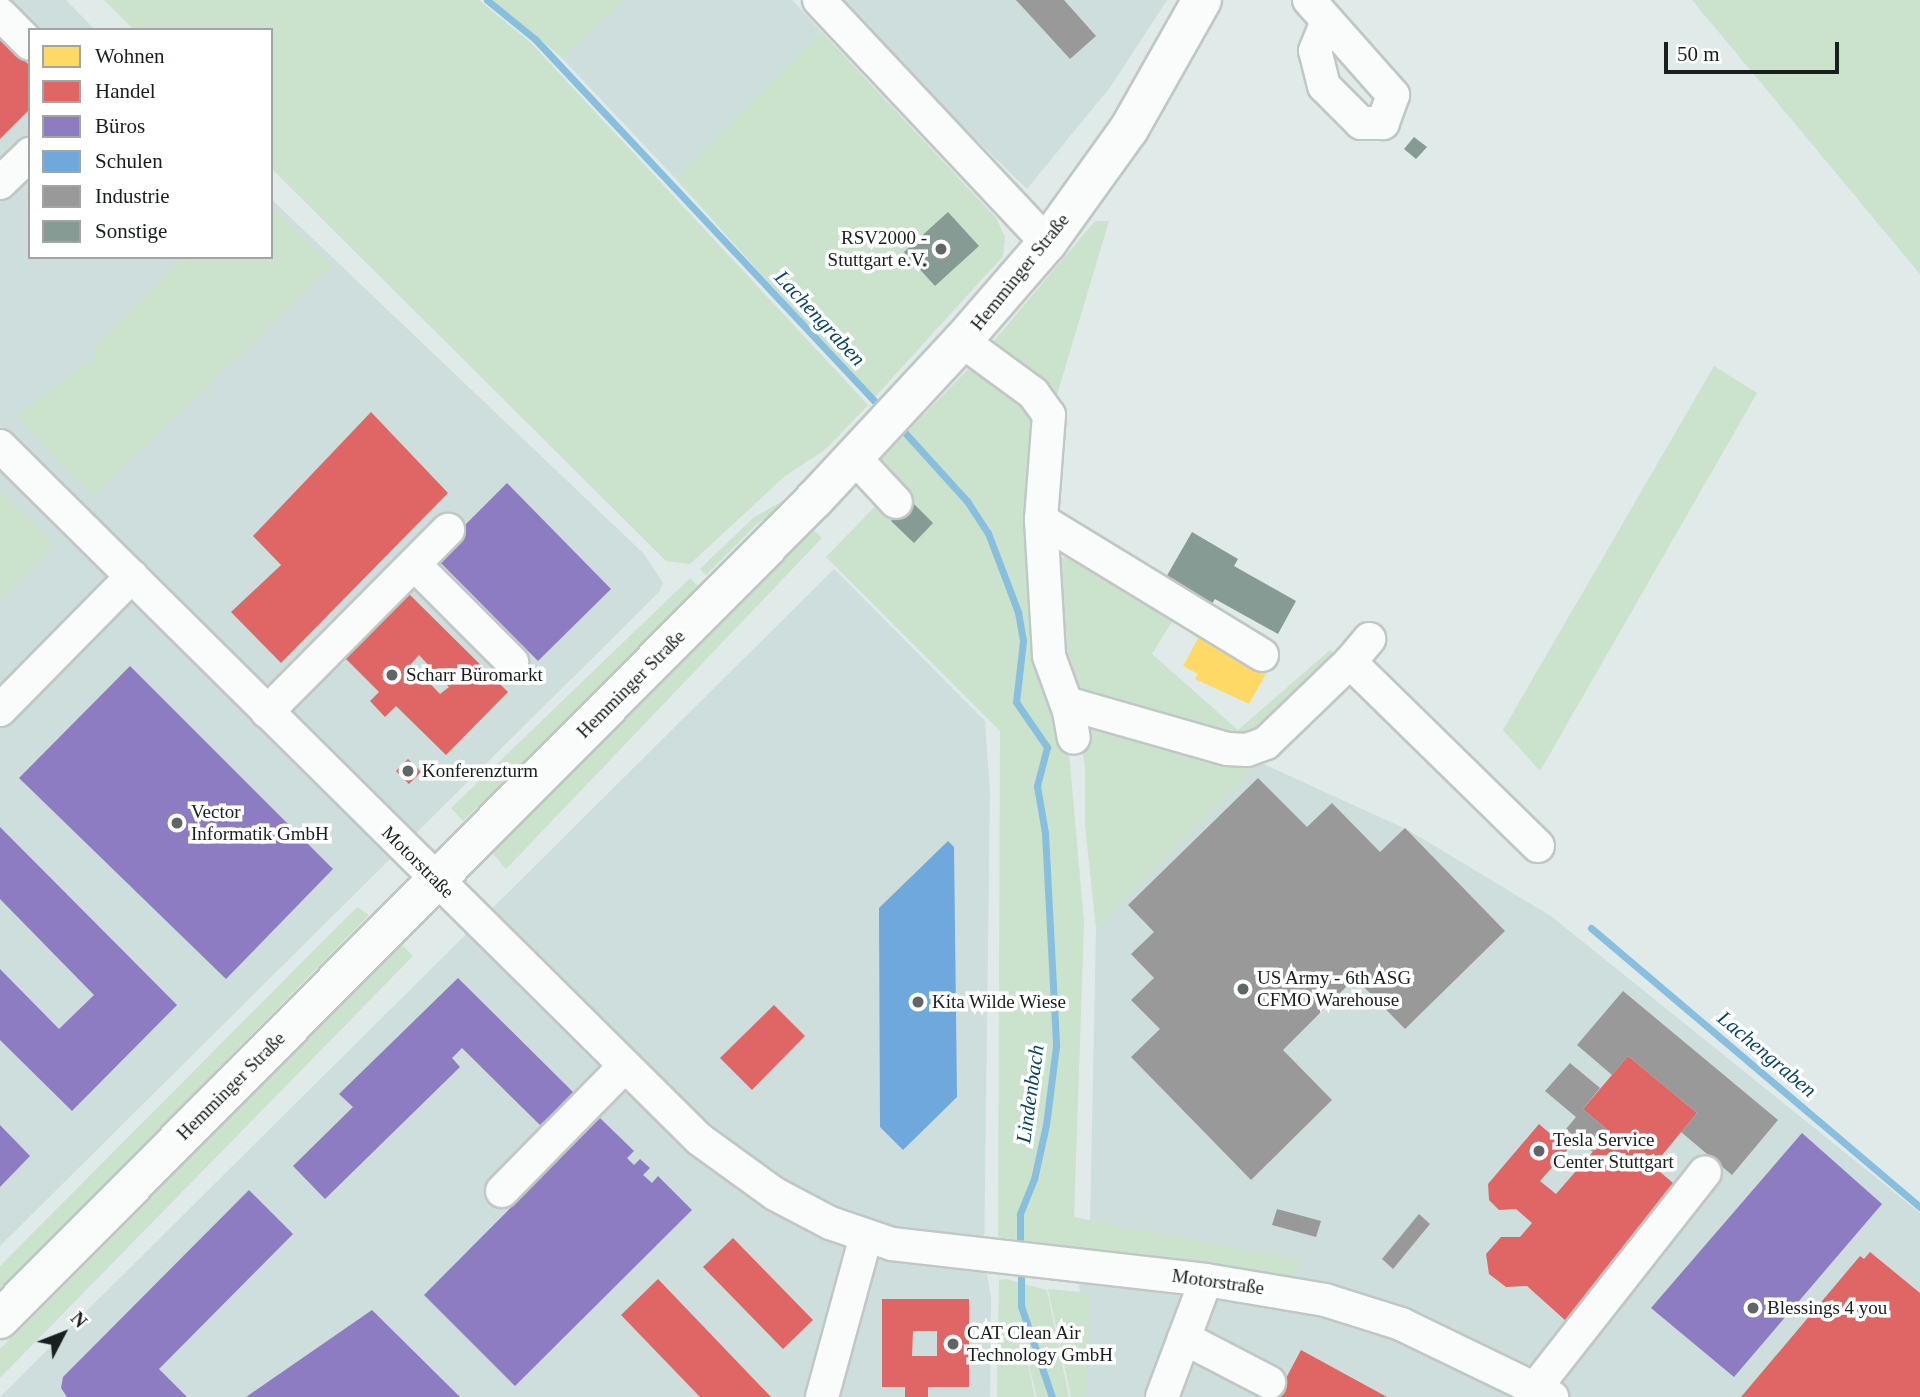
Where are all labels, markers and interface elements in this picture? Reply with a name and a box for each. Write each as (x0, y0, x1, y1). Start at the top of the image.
legend (28, 28, 273, 259)
scale bar (1668, 28, 1843, 72)
text: 50 m (1677, 42, 1720, 66)
text: Wohnen (95, 44, 164, 68)
text: Handel (95, 79, 156, 103)
text: Büros (95, 114, 145, 138)
text: Schulen (95, 149, 163, 173)
text: Industrie (95, 184, 170, 208)
street label: Hemminger Straße (966, 209, 1074, 335)
text: Sonstige (95, 219, 167, 243)
place label: RSV2000 - Stuttgart e.V. (828, 227, 927, 271)
marker: RSV2000 - Stuttgart e.V. (933, 241, 949, 257)
water label: Lachengraben (769, 265, 871, 371)
street label: Hemminger Straße (572, 625, 690, 743)
place label: Scharr Büromarkt (406, 664, 543, 686)
marker: Scharr Büromarkt (384, 667, 400, 683)
place label: Konferenzturm (422, 760, 538, 782)
marker: Konferenzturm (400, 763, 416, 779)
place label: Vector Informatik GmbH (191, 801, 329, 845)
marker: Vector Informatik GmbH (169, 815, 185, 831)
street label: Motorstraße (377, 821, 459, 903)
place label: US Army - 6th ASG CFMO Warehouse (1257, 967, 1413, 1011)
marker: US Army - 6th ASG CFMO Warehouse (1235, 981, 1251, 997)
place label: Kita Wilde Wiese (932, 991, 1067, 1013)
marker: Kita Wilde Wiese (910, 994, 926, 1010)
water label: Lachengraben (1712, 1005, 1822, 1103)
street label: Hemminger Straße (172, 1027, 290, 1145)
water label: Lindenbach (1011, 1043, 1049, 1145)
place label: Tesla Service Center Stuttgart (1553, 1129, 1674, 1173)
marker: Tesla Service Center Stuttgart (1531, 1143, 1547, 1159)
street label: Motorstraße (1170, 1264, 1266, 1300)
place label: Blessings 4 you (1767, 1297, 1887, 1319)
north arrow (28, 1299, 98, 1369)
marker: Blessings 4 you (1745, 1300, 1761, 1316)
text: N (67, 1307, 91, 1332)
place label: CAT Clean Air Technology GmbH (967, 1322, 1113, 1366)
marker: CAT Clean Air Technology GmbH (945, 1336, 961, 1352)

